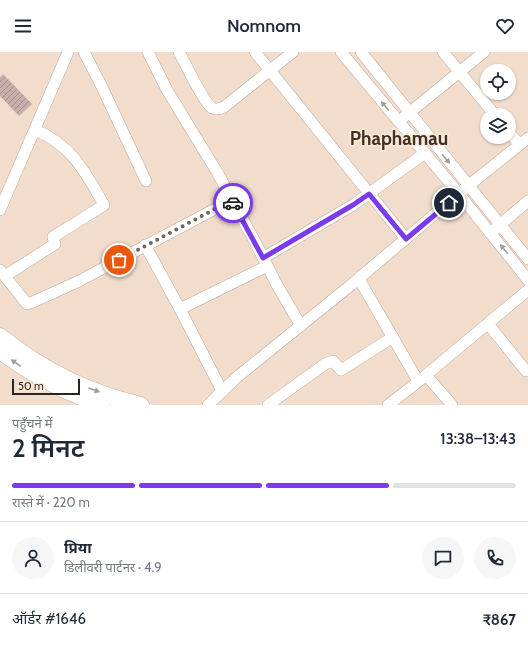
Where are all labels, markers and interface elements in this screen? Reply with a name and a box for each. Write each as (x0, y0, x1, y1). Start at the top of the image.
icon: menu (12, 15, 34, 37)
text: Nomnom (227, 15, 301, 37)
icon: heart (494, 15, 516, 37)
map controls (480, 64, 516, 144)
button: locate (480, 64, 516, 100)
one-way arrow (381, 100, 390, 111)
button: layers (480, 108, 516, 144)
district label: Phaphamau (350, 127, 448, 150)
one-way arrow (442, 154, 451, 164)
courier (213, 183, 253, 223)
pin (432, 186, 466, 220)
icon: car (222, 192, 244, 214)
icon: home (438, 192, 460, 214)
pin (102, 243, 136, 277)
one-way arrow (499, 244, 508, 255)
icon: bag (108, 249, 130, 271)
one-way arrow (11, 359, 22, 367)
scale bar (12, 377, 80, 396)
text: 50 m (18, 379, 44, 393)
one-way arrow (88, 388, 100, 394)
text: पहुँचने में (12, 415, 52, 431)
text: 13:38–13:43 (440, 430, 516, 448)
text: 2 मिनट (12, 432, 84, 464)
text: रास्ते में · 220 m (12, 494, 90, 510)
button: person (12, 537, 54, 579)
button: chat (422, 537, 464, 579)
button: phone (474, 537, 516, 579)
text: प्रिया (64, 539, 92, 557)
text: डिलीवरी पार्टनर · 4.9 (64, 559, 162, 575)
text: ऑर्डर #1646 (12, 610, 86, 628)
text: ₹867 (483, 611, 516, 629)

